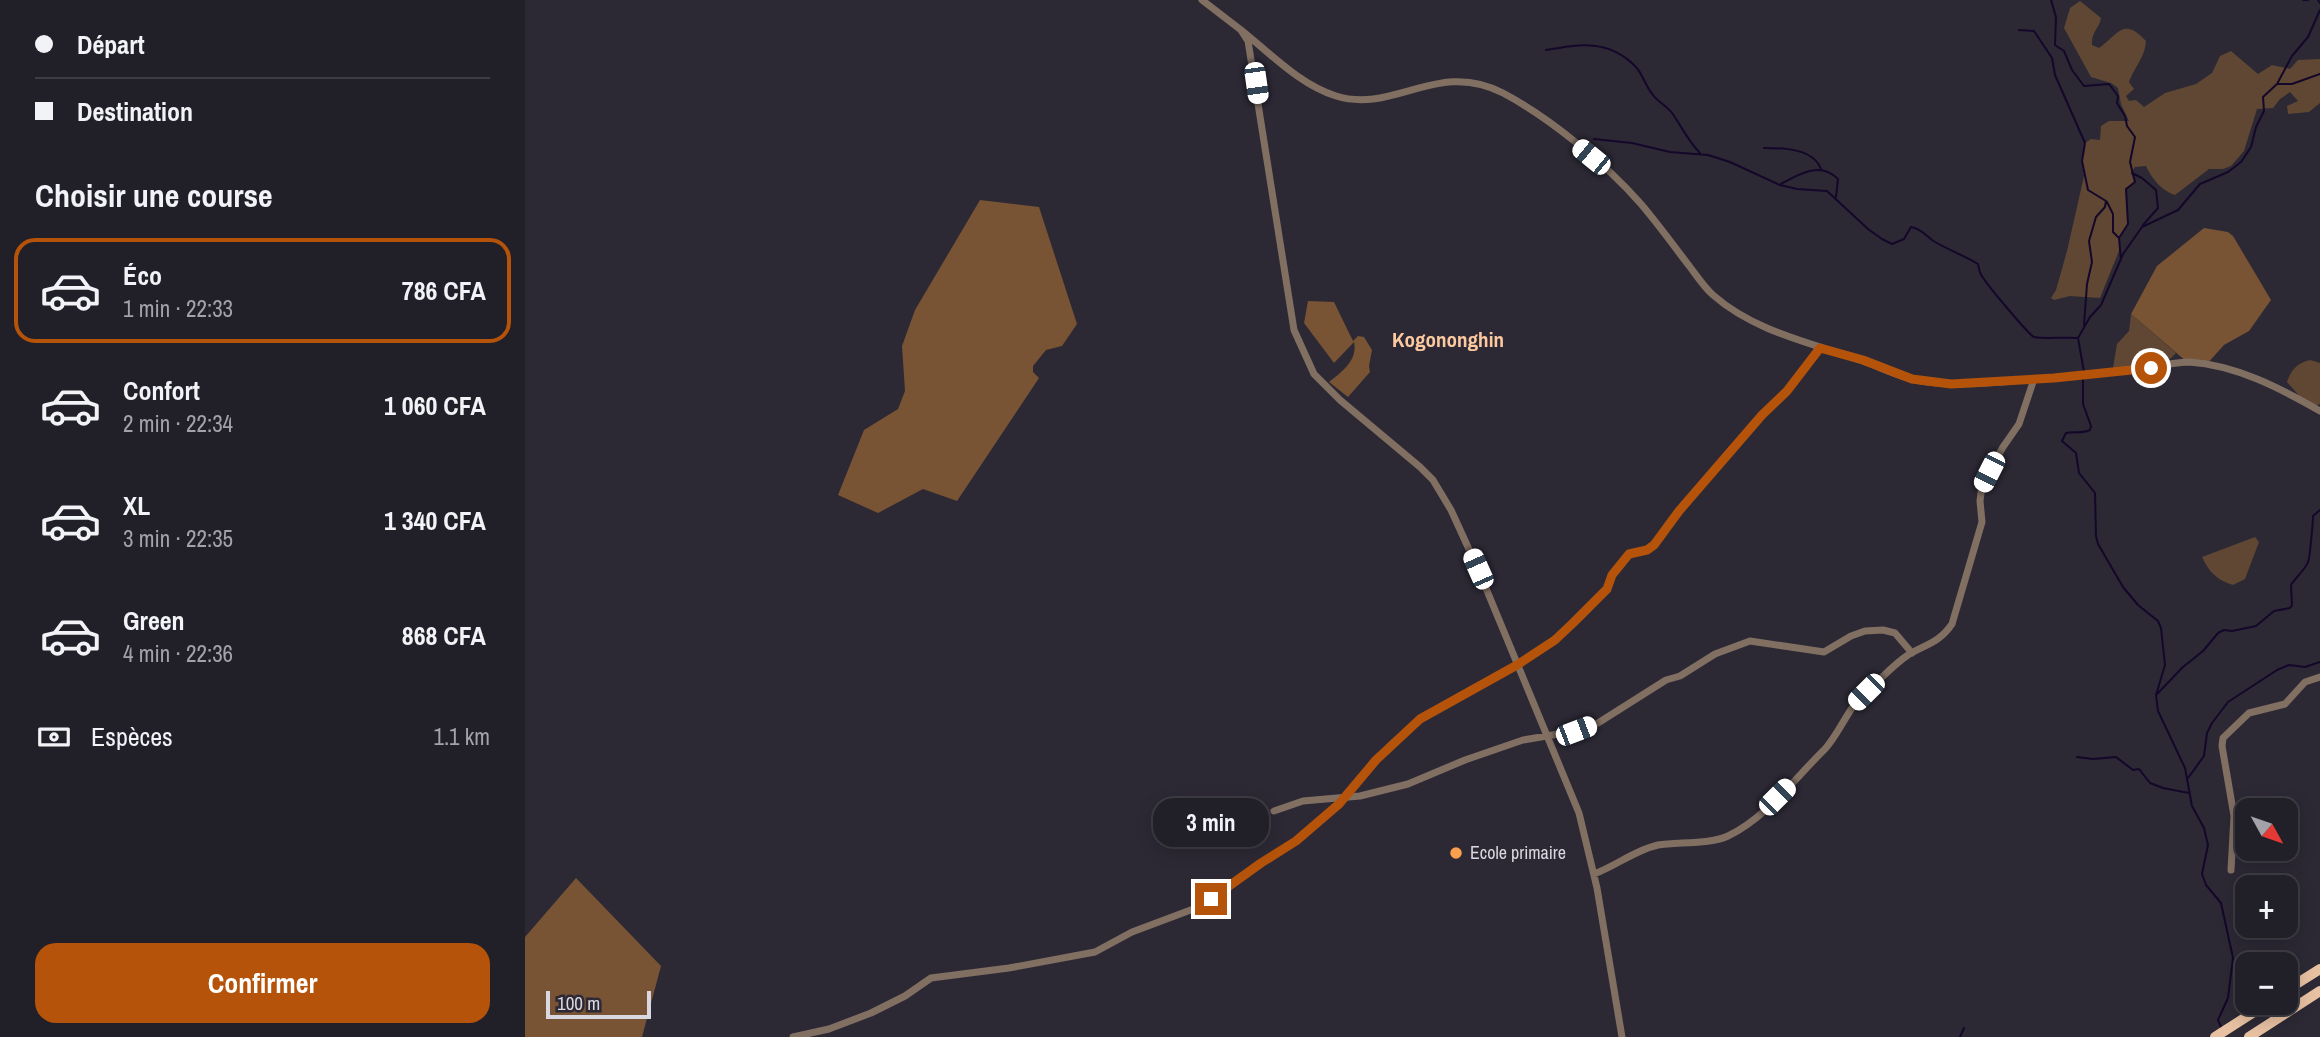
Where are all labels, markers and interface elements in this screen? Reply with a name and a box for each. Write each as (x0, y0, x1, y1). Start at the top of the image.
text: Départ (77, 27, 145, 62)
car (1243, 61, 1270, 105)
text: Destination (77, 94, 193, 129)
car (1569, 136, 1614, 178)
text: Choisir une course (35, 174, 273, 217)
text: Éco (123, 258, 162, 293)
icon: car (39, 259, 102, 322)
text: 786 CFA (402, 273, 486, 308)
text: 1 min · 22:33 (123, 293, 233, 324)
district label: Kogononghin (1392, 325, 1504, 354)
route start (2135, 352, 2167, 384)
text: Confort (123, 373, 200, 408)
icon: car (39, 374, 102, 437)
text: 1 060 CFA (384, 388, 486, 423)
text: 2 min · 22:34 (123, 408, 233, 439)
car (1971, 449, 2008, 495)
text: XL (123, 488, 150, 523)
icon: car (39, 489, 102, 552)
text: 1 340 CFA (384, 503, 486, 538)
text: 3 min · 22:35 (123, 523, 233, 554)
car (1460, 546, 1497, 592)
text: Green (123, 603, 185, 638)
icon: car (39, 604, 102, 667)
text: 868 CFA (402, 618, 486, 653)
text: 4 min · 22:36 (123, 638, 233, 669)
car (1844, 670, 1889, 714)
car (1553, 714, 1600, 748)
icon: cash (35, 718, 73, 756)
text: Espèces (91, 719, 173, 754)
text: 1.1 km (433, 721, 490, 752)
car (1755, 775, 1800, 819)
callout: 3 min (1153, 797, 1269, 846)
north arrow (2235, 798, 2298, 861)
map controls (2235, 798, 2298, 1015)
text: 3 min (1186, 807, 1236, 838)
place label: Ecole primaire (1470, 840, 1566, 865)
marker: Ecole primaire (1448, 845, 1464, 861)
button: + (2235, 875, 2298, 938)
route end (1195, 883, 1227, 915)
button: Confirmer (35, 943, 490, 1023)
button: − (2235, 952, 2298, 1015)
scale bar (546, 988, 651, 1020)
text: 100 m (557, 990, 600, 1016)

